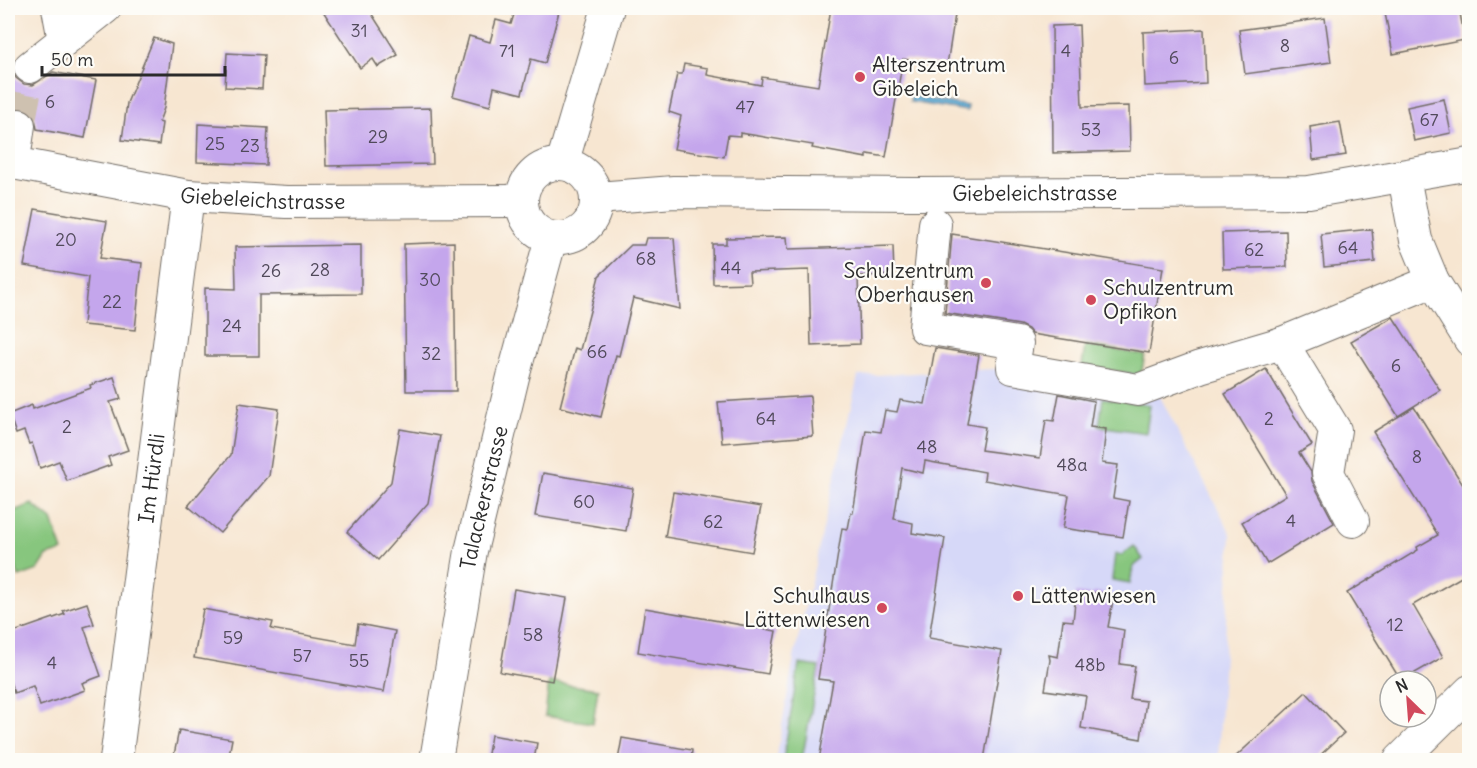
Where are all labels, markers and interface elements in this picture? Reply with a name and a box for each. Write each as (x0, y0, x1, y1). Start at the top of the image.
house number: 31 (350, 19, 368, 42)
house number: 8 (1280, 34, 1290, 57)
scale bar (42, 39, 225, 77)
house number: 71 (499, 39, 515, 62)
house number: 4 (1061, 39, 1071, 62)
house number: 6 (1169, 46, 1179, 69)
text: 50 m (51, 48, 93, 71)
place label: Alterszentrum Gibeleich (872, 51, 1006, 102)
marker: Alterszentrum Gibeleich (853, 70, 867, 84)
house number: 6 (45, 90, 55, 113)
house number: 47 (735, 95, 755, 118)
house number: 67 (1419, 108, 1439, 131)
house number: 53 (1081, 118, 1101, 141)
house number: 29 (368, 125, 388, 148)
house number: 25 (205, 132, 225, 155)
house number: 23 (240, 134, 260, 157)
street label: Giebeleichstrasse (952, 179, 1117, 207)
street label: Giebeleichstrasse (178, 181, 345, 215)
house number: 20 (55, 228, 77, 251)
house number: 64 (1338, 236, 1358, 259)
house number: 62 (1244, 238, 1264, 261)
house number: 68 (636, 247, 656, 270)
house number: 44 (721, 256, 741, 279)
place label: Schulzentrum Oberhausen (843, 257, 974, 308)
house number: 28 (310, 258, 330, 281)
house number: 26 (261, 259, 281, 282)
house number: 30 (419, 268, 441, 291)
place label: Schulzentrum Opfikon (1103, 274, 1234, 325)
marker: Schulzentrum Oberhausen (979, 276, 993, 290)
house number: 22 (102, 290, 122, 313)
marker: Schulzentrum Opfikon (1084, 293, 1098, 307)
house number: 24 (222, 314, 242, 337)
house number: 66 (587, 340, 607, 363)
house number: 32 (421, 342, 441, 365)
house number: 6 (1391, 354, 1401, 377)
house number: 64 (756, 407, 776, 430)
house number: 2 (1264, 407, 1274, 430)
house number: 2 (62, 415, 72, 438)
street label: Talackerstrasse (454, 423, 514, 571)
street label: Im Hürdli (132, 432, 171, 525)
house number: 48 (917, 435, 937, 458)
house number: 8 (1412, 445, 1422, 468)
house number: 48a (1056, 453, 1088, 476)
house number: 60 (573, 490, 595, 513)
house number: 4 (1286, 509, 1296, 532)
house number: 62 (703, 510, 723, 533)
place label: Schulhaus Lättenwiesen (744, 582, 870, 633)
place label: Lättenwiesen (1030, 582, 1156, 609)
marker: Lättenwiesen (1011, 589, 1025, 603)
marker: Schulhaus Lättenwiesen (875, 601, 889, 615)
house number: 12 (1386, 613, 1404, 636)
house number: 58 (523, 623, 543, 646)
house number: 59 (223, 626, 243, 649)
house number: 57 (292, 644, 312, 667)
house number: 55 (349, 649, 369, 672)
house number: 4 (47, 651, 57, 674)
house number: 48b (1075, 653, 1105, 676)
north arrow (1378, 669, 1438, 729)
text: N (1392, 674, 1411, 697)

